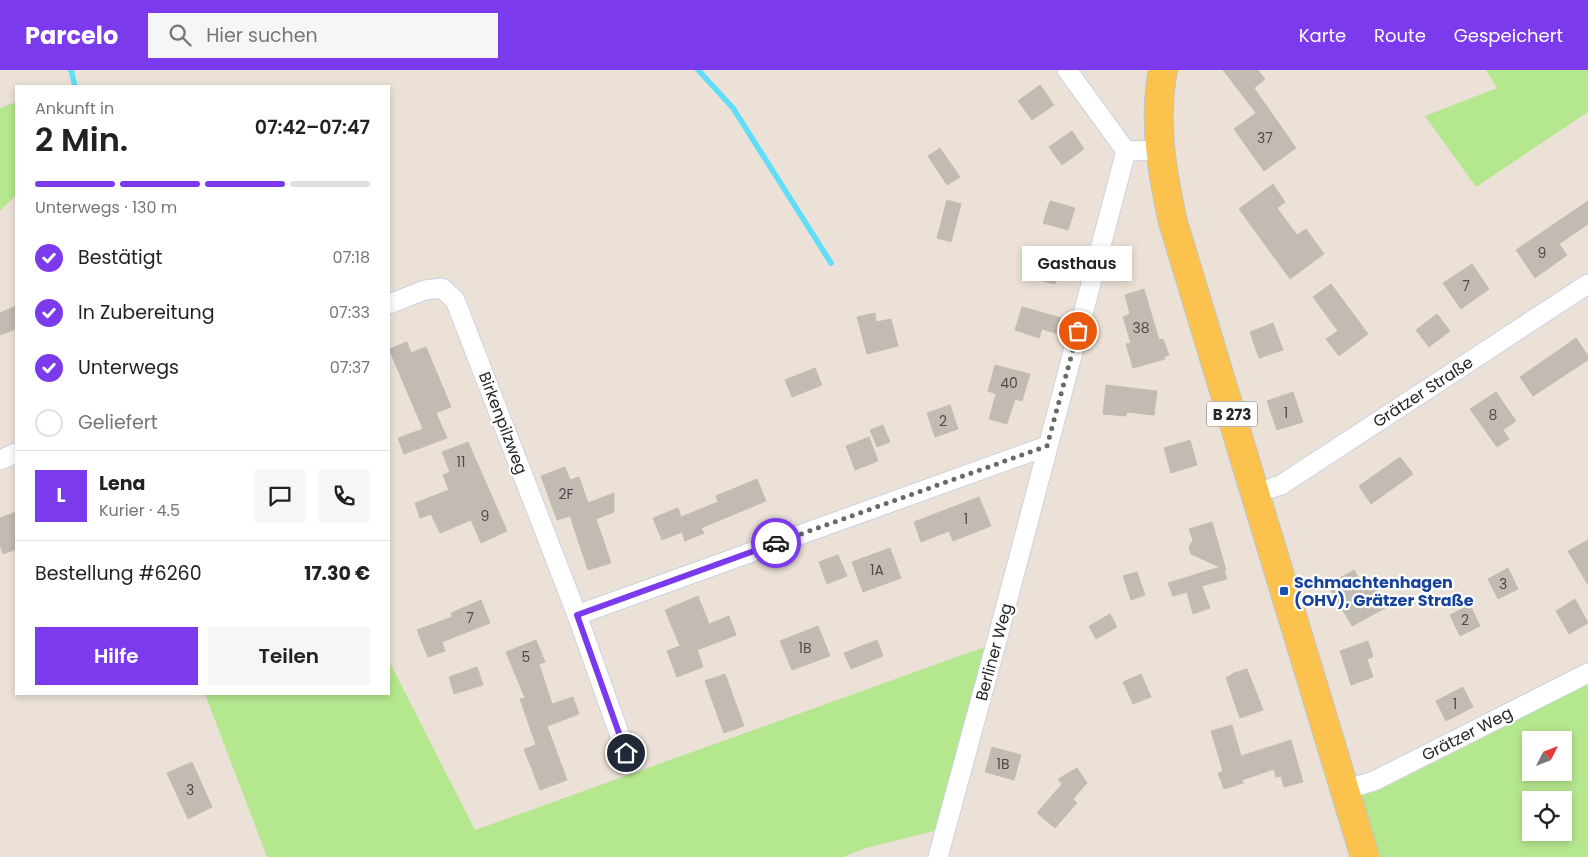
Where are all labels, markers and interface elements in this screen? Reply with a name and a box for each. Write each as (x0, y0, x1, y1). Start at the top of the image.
search box (148, 13, 498, 58)
text: Parcelo (25, 19, 118, 52)
icon: search (166, 21, 194, 49)
text: Hier suchen (206, 22, 318, 49)
text: Karte (1299, 23, 1346, 48)
text: Route (1374, 23, 1426, 48)
text: Gespeichert (1454, 23, 1563, 48)
text: Ankunft in (35, 97, 114, 120)
text: 07:42–07:47 (255, 114, 370, 141)
text: 2 Min. (35, 117, 128, 162)
house number: 37 (1257, 128, 1273, 148)
text: Unterwegs · 130 m (35, 196, 177, 219)
house number: 9 (1538, 243, 1546, 263)
icon: check (35, 244, 63, 272)
text: Bestätigt (78, 244, 162, 271)
text: 07:18 (333, 246, 370, 269)
callout: Gasthaus (1023, 246, 1133, 281)
text: Gasthaus (1038, 252, 1116, 275)
house number: 7 (1462, 276, 1470, 296)
icon: check (35, 299, 63, 327)
text: In Zubereitung (78, 299, 215, 326)
text: 07:33 (329, 301, 370, 324)
pin (1057, 310, 1099, 352)
icon: bag (1064, 317, 1092, 345)
house number: 38 (1132, 318, 1150, 338)
street label: Grätzer Straße (1368, 351, 1478, 433)
icon: check (35, 354, 63, 382)
text: Unterwegs (78, 354, 179, 381)
text: 07:37 (330, 356, 370, 379)
street label: Birkenpilzweg (473, 368, 533, 478)
house number: 40 (1000, 373, 1018, 393)
road number: B 273 (1207, 402, 1257, 426)
house number: 1 (1284, 403, 1288, 423)
house number: 8 (1489, 405, 1498, 425)
text: Geliefert (78, 409, 158, 436)
house number: 2 (939, 411, 947, 431)
house number: 11 (457, 452, 465, 472)
text: Lena (99, 470, 145, 497)
button: chat (254, 470, 306, 522)
button: phone (318, 470, 370, 522)
text: L (56, 482, 66, 509)
house number: 2F (558, 484, 574, 504)
text: Kurier · 4.5 (99, 499, 180, 522)
house number: 9 (481, 506, 489, 526)
house number: 1 (964, 509, 968, 529)
courier (751, 518, 801, 568)
icon: car (762, 529, 790, 557)
text: Bestellung #6260 (35, 560, 202, 587)
text: 17.30 € (304, 560, 370, 587)
house number: 1A (870, 560, 884, 580)
place label: Schmachtenhagen (OHV), Grätzer Straße (1294, 571, 1474, 612)
house number: 3 (1499, 574, 1507, 594)
marker: Schmachtenhagen (OHV), Grätzer Straße (1278, 585, 1290, 597)
street label: Berliner Weg (970, 601, 1018, 703)
house number: 7 (466, 608, 474, 628)
house number: 2 (1461, 610, 1469, 630)
button: Hilfe (35, 627, 198, 685)
button: Teilen (208, 627, 370, 685)
house number: 1B (798, 638, 812, 658)
house number: 5 (522, 647, 530, 667)
house number: 1 (1453, 694, 1457, 714)
street label: Grätzer Weg (1418, 701, 1516, 767)
north arrow (1522, 731, 1572, 781)
map controls (1522, 731, 1572, 841)
pin (605, 732, 647, 774)
icon: home (612, 739, 640, 767)
house number: 1B (996, 754, 1010, 774)
house number: 3 (186, 780, 194, 800)
button: locate (1522, 791, 1572, 841)

